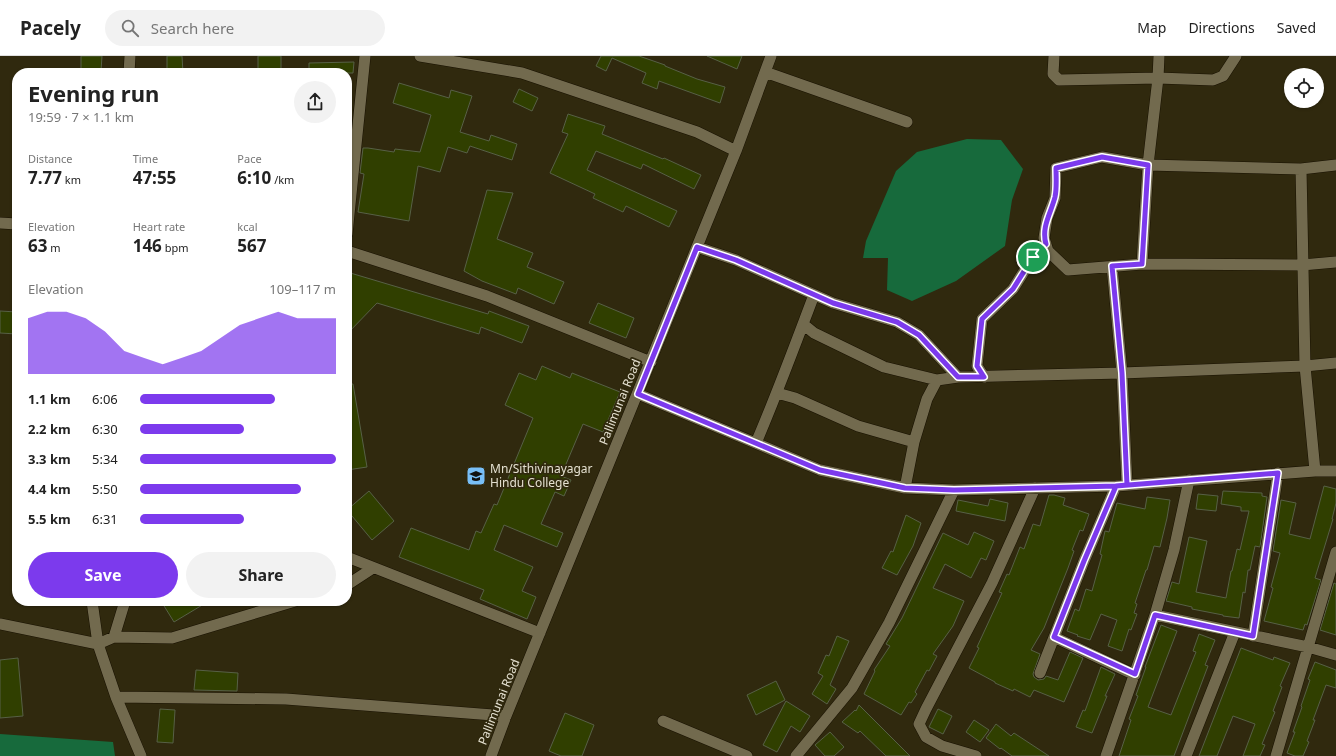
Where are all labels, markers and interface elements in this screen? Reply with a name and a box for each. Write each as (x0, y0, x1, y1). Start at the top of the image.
search box (105, 10, 385, 46)
text: Pacely (20, 15, 81, 41)
icon: search (119, 17, 141, 39)
text: Search here (151, 18, 234, 38)
text: Map (1137, 18, 1166, 37)
text: Directions (1188, 18, 1255, 37)
text: Saved (1277, 18, 1316, 37)
map controls (1284, 68, 1324, 108)
button: locate (1284, 68, 1324, 108)
text: Evening run (28, 78, 159, 108)
button: share (294, 81, 336, 123)
text: 19:59 · 7 × 1.1 km (28, 108, 134, 126)
text: Distance (28, 151, 73, 166)
text: Time (133, 151, 158, 166)
text: Pace (237, 151, 262, 166)
text: 7.77 (28, 166, 62, 189)
text: 47:55 (133, 166, 176, 189)
text: 6:10 (237, 166, 271, 189)
text: km (62, 172, 81, 187)
text: /km (271, 172, 294, 187)
text: Elevation (28, 219, 75, 234)
text: Heart rate (133, 219, 185, 234)
text: kcal (237, 219, 258, 234)
text: 63 (28, 234, 47, 257)
text: 146 (133, 234, 162, 257)
text: 567 (237, 234, 267, 257)
text: m (47, 240, 61, 255)
text: bpm (162, 240, 189, 255)
pin (1016, 240, 1050, 274)
icon: arrive (1022, 246, 1044, 268)
text: Elevation (28, 280, 84, 298)
text: 109–117 m (269, 280, 336, 298)
street label: Pallimunai Road (595, 356, 644, 447)
text: 1.1 km (28, 390, 71, 408)
text: 6:06 (92, 390, 118, 408)
text: 2.2 km (28, 420, 71, 438)
text: 6:30 (92, 420, 118, 438)
text: 3.3 km (28, 450, 71, 468)
text: 5:34 (92, 450, 118, 468)
place label: Mn/Sithivinayagar Hindu College (490, 460, 593, 491)
school or university icon: Mn/Sithivinayagar Hindu College (465, 465, 487, 487)
text: 4.4 km (28, 480, 71, 498)
text: 5:50 (92, 480, 118, 498)
text: 5.5 km (28, 510, 71, 528)
text: 6:31 (92, 510, 118, 528)
button: Save (28, 552, 178, 598)
button: Share (186, 552, 336, 598)
street label: Pallimunai Road (474, 656, 523, 747)

